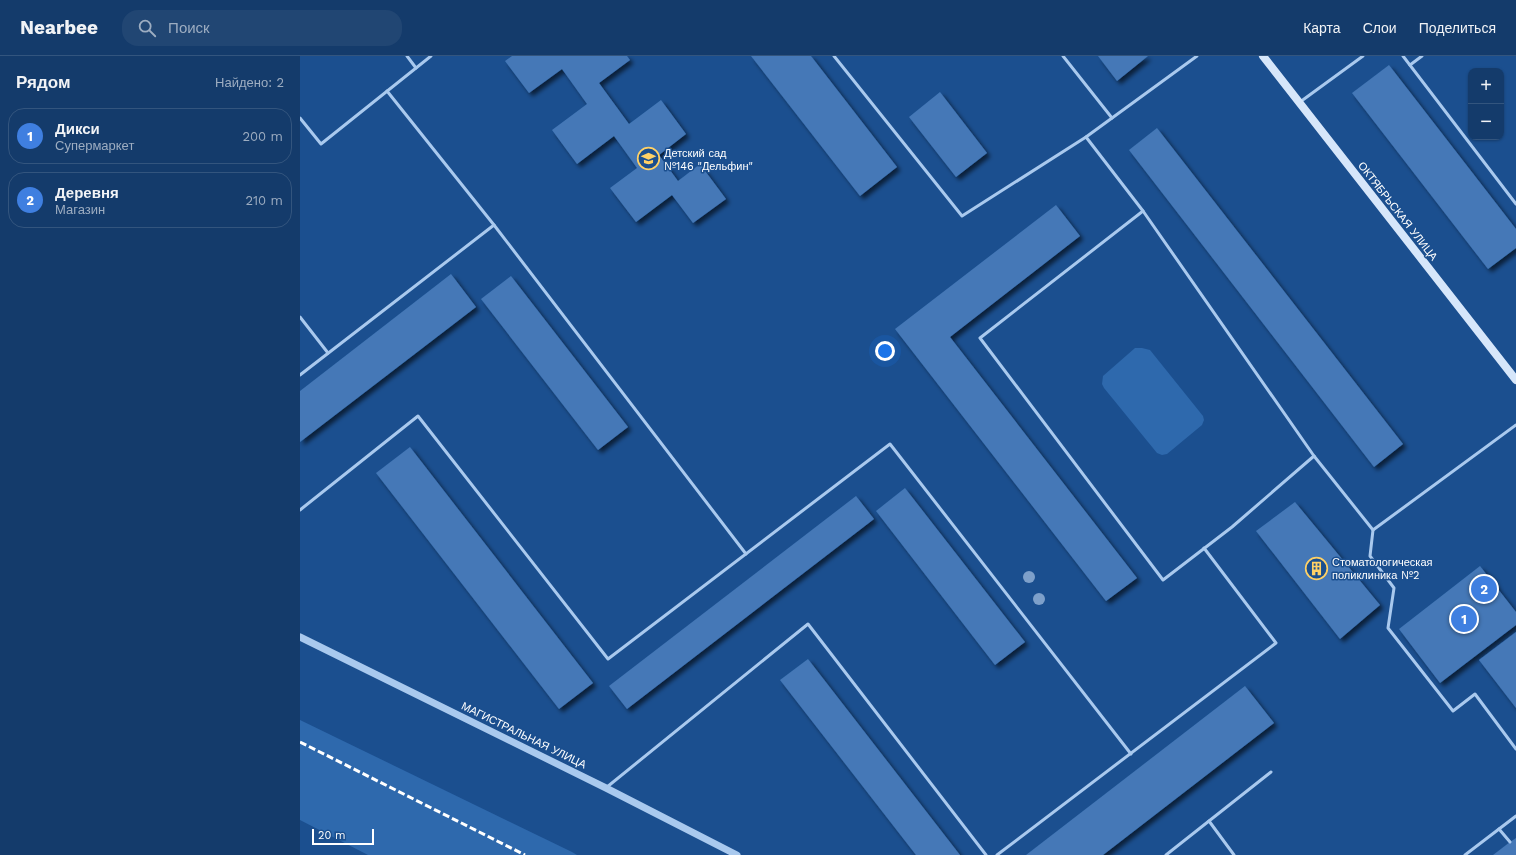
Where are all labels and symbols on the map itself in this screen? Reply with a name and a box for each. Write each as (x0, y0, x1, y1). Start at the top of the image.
school or university icon: Детский сад №146 "Дельфин" (636, 146, 662, 172)
place label: Детский сад №146 "Дельфин" (664, 147, 753, 173)
street label: ОКТЯБРЬСКАЯ УЛИЦА (1355, 159, 1441, 264)
your location (875, 341, 895, 361)
building icon: Стоматологическая поликлиника №2 (1304, 555, 1330, 581)
place label: Стоматологическая поликлиника №2 (1332, 556, 1433, 582)
pin: 2 (1471, 574, 1497, 604)
pin: 1 (1451, 604, 1477, 634)
street label: МАГИСТРАЛЬНАЯ УЛИЦА (459, 699, 589, 772)
scale bar (312, 827, 374, 846)

